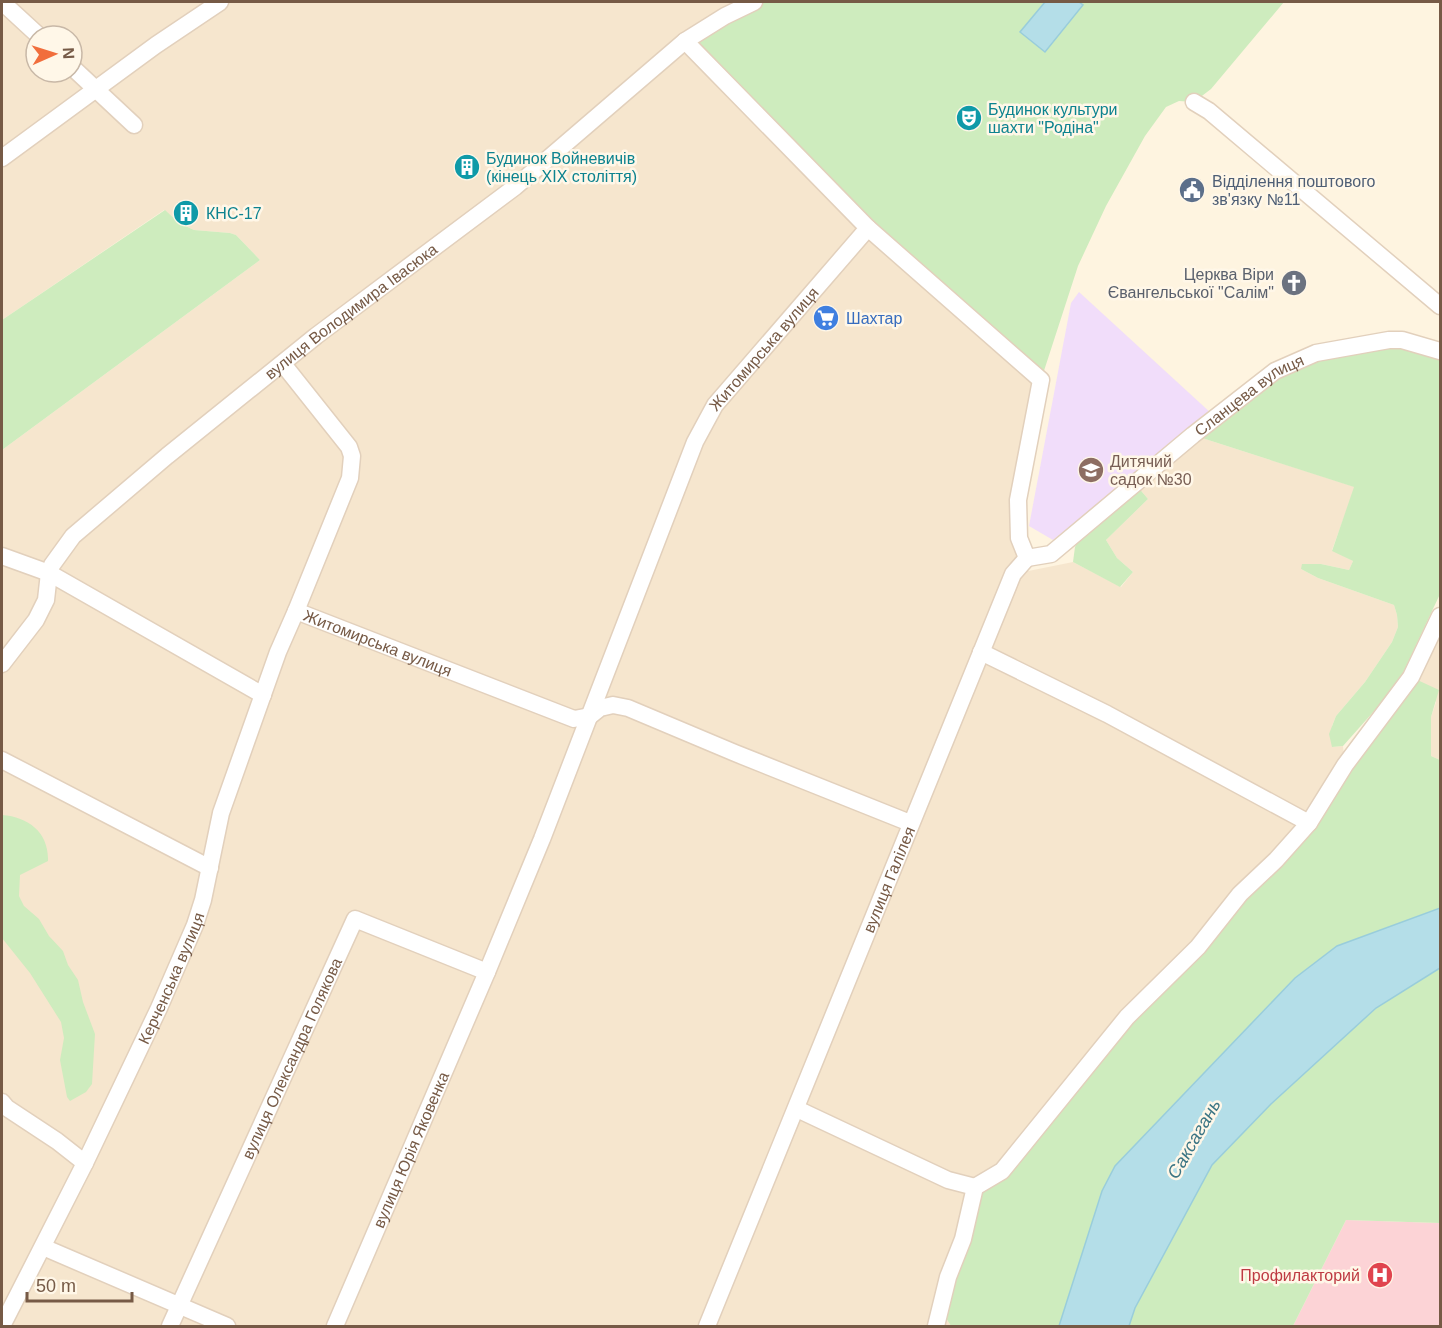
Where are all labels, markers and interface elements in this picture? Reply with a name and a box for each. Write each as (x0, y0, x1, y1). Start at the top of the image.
north arrow (24, 24, 84, 84)
text: N (60, 47, 77, 59)
place label: Будинок культури шахти "Родіна" (988, 101, 1117, 136)
theatre icon: Будинок культури шахти "Родіна" (954, 103, 984, 133)
place label: Будинок Войневичів (кінець ХІХ століття) (486, 150, 637, 185)
building icon: Будинок Войневичів (кінець ХІХ століття) (452, 152, 482, 182)
place label: Відділення поштового зв'язку №11 (1212, 173, 1376, 208)
public building icon: Відділення поштового зв'язку №11 (1177, 175, 1207, 205)
building icon: КНС-17 (171, 198, 201, 228)
place label: КНС-17 (206, 205, 262, 222)
street label: вулиця Володимира Івасюка (261, 240, 440, 382)
place label: Церква Віри Євангельської "Салім" (1108, 266, 1274, 301)
church icon: Церква Віри Євангельської "Салім" (1279, 268, 1309, 298)
street label: Житомирська вулиця (706, 284, 822, 414)
supermarket icon: Шахтар (811, 303, 841, 333)
place label: Шахтар (846, 310, 902, 327)
street label: Сланцева вулиця (1191, 351, 1306, 439)
place label: Дитячий садок №30 (1110, 453, 1192, 488)
school or university icon: Дитячий садок №30 (1076, 455, 1106, 485)
street label: Житомирська вулиця (301, 606, 454, 679)
street label: вулиця Галілея (860, 824, 918, 935)
street label: Керченська вулиця (135, 910, 207, 1047)
street label: вулиця Олександра Голякова (239, 955, 345, 1162)
street label: вулиця Юрія Яковенка (370, 1069, 452, 1230)
water label: Саксагань (1163, 1096, 1225, 1182)
hospital icon: Профилакторий (1365, 1260, 1395, 1290)
scale bar (27, 1265, 132, 1303)
place label: Профилакторий (1240, 1267, 1360, 1284)
text: 50 m (36, 1276, 76, 1296)

